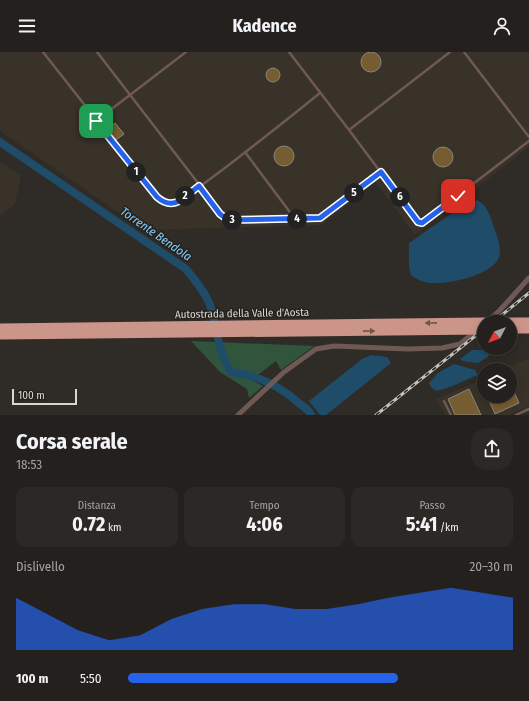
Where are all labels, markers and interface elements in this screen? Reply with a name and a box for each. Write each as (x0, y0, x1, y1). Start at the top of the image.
icon: menu (16, 15, 38, 37)
text: Kadence (232, 15, 297, 37)
icon: person (491, 15, 513, 37)
pin (79, 104, 113, 138)
icon: arrive (85, 110, 107, 132)
pin: 1 (126, 162, 146, 182)
text: 1 (134, 165, 138, 178)
pin (441, 179, 475, 213)
pin: 5 (344, 183, 364, 203)
icon: check (447, 185, 469, 207)
pin: 2 (175, 186, 195, 206)
text: 5 (351, 186, 357, 199)
pin: 6 (390, 187, 410, 207)
text: 2 (182, 189, 188, 202)
text: 6 (397, 190, 403, 203)
water label: Torrente Bendola (118, 204, 194, 264)
pin: 4 (287, 209, 307, 229)
pin: 3 (222, 210, 242, 230)
text: 4 (294, 212, 300, 225)
text: 3 (229, 213, 235, 226)
street label: Autostrada della Valle d'Aosta (175, 306, 309, 321)
north arrow (477, 315, 517, 355)
map controls (477, 315, 517, 403)
one-way arrow (424, 320, 437, 326)
one-way arrow (363, 328, 376, 334)
button: layers (477, 363, 517, 403)
scale bar (12, 387, 77, 406)
text: 100 m (18, 389, 45, 402)
text: Corsa serale (16, 428, 128, 455)
button: share (471, 428, 513, 470)
text: 18:53 (16, 457, 42, 472)
text: Distanza (78, 499, 116, 512)
text: Tempo (249, 499, 280, 512)
text: Passo (419, 499, 445, 512)
text: 0.72 (72, 512, 105, 536)
text: 4:06 (246, 512, 283, 536)
text: 5:41 (406, 512, 437, 536)
text: km (105, 521, 122, 534)
text: /km (437, 521, 459, 534)
text: Dislivello (16, 559, 65, 574)
text: 20–30 m (469, 559, 513, 574)
text: 100 m (16, 671, 48, 686)
text: 5:50 (80, 671, 102, 686)

